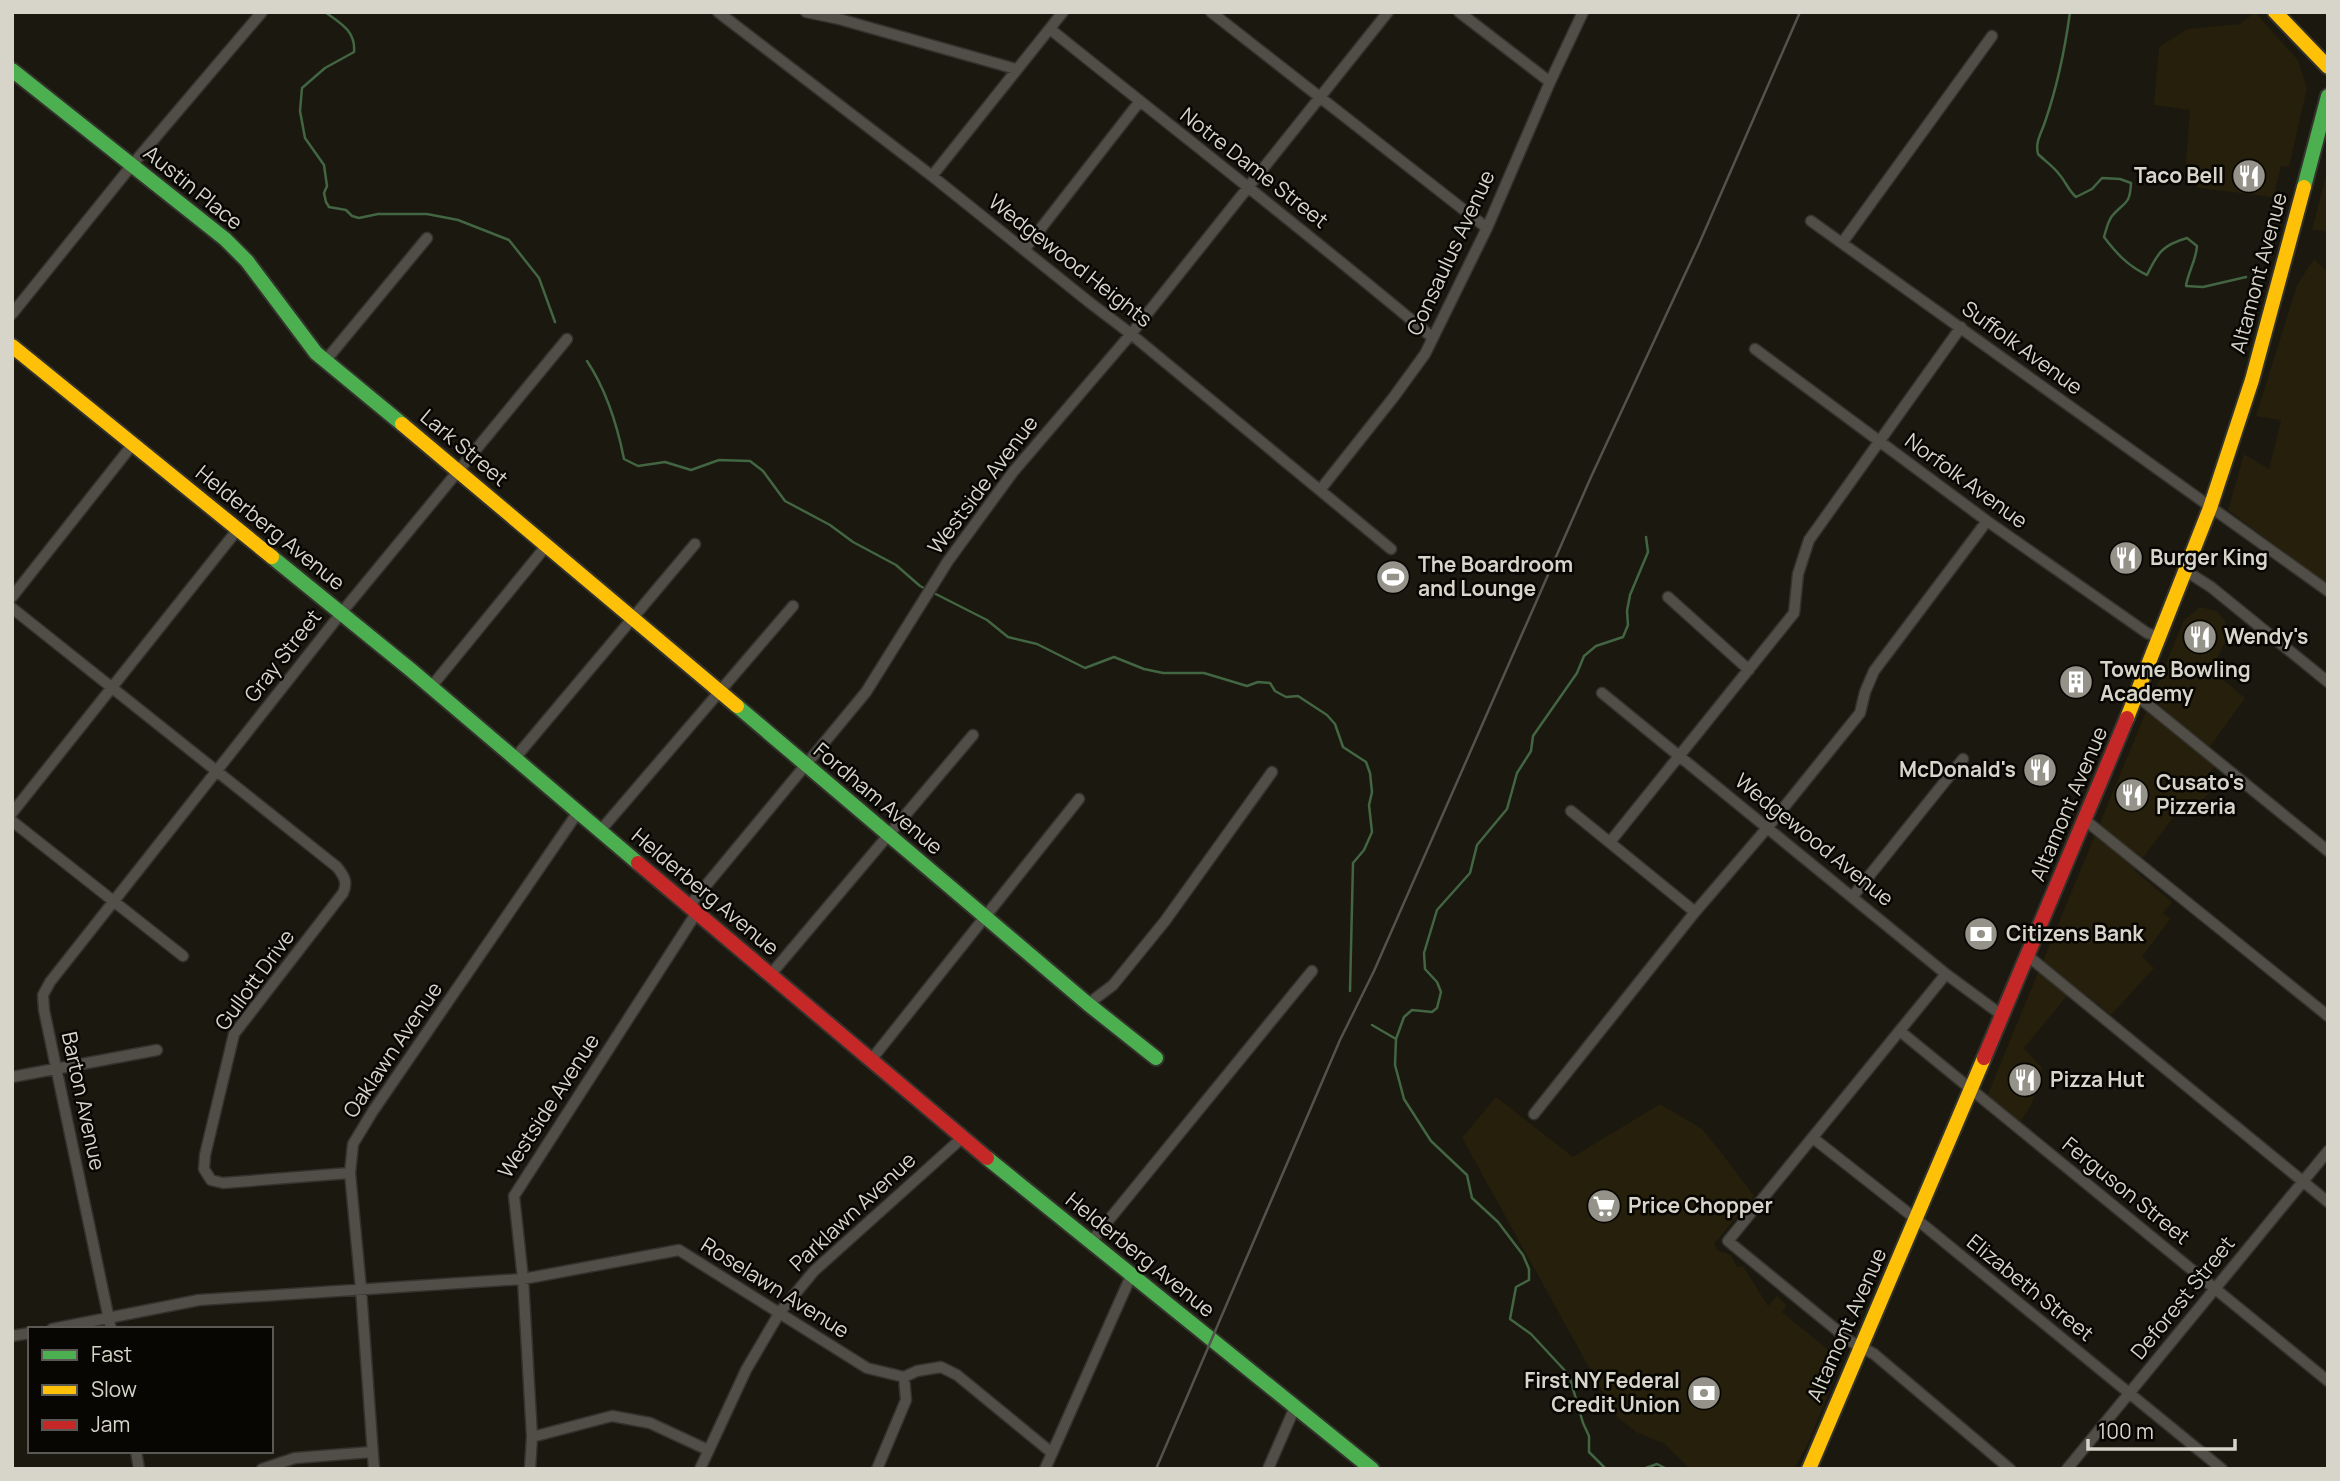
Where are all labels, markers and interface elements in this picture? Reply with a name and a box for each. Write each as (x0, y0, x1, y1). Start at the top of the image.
street label: Notre Dame Street (1175, 101, 1334, 234)
street label: Austin Place (138, 139, 249, 236)
restaurant icon: Taco Bell (2230, 157, 2268, 195)
place label: Taco Bell (2134, 161, 2224, 189)
street label: Consaulus Avenue (1399, 165, 1501, 340)
street label: Wedgewood Heights (983, 187, 1158, 333)
street label: Altamont Avenue (2223, 189, 2293, 356)
street label: Suffolk Avenue (1957, 294, 2089, 400)
street label: Lark Street (415, 402, 514, 492)
street label: Westside Avenue (921, 409, 1044, 559)
street label: Norfolk Avenue (1900, 426, 2034, 534)
street label: Helderberg Avenue (190, 458, 351, 596)
restaurant icon: Burger King (2107, 539, 2145, 577)
place label: Burger King (2150, 543, 2268, 571)
place label: The Boardroom and Lounge (1418, 550, 1573, 602)
sports icon: The Boardroom and Lounge (1374, 558, 1412, 596)
street label: Gray Street (237, 603, 327, 707)
restaurant icon: Wendy's (2181, 618, 2219, 656)
place label: Wendy's (2224, 622, 2308, 650)
place label: Towne Bowling Academy (2100, 655, 2251, 707)
building icon: Towne Bowling Academy (2057, 663, 2095, 701)
street label: Altamont Avenue (2023, 722, 2113, 885)
street label: Fordham Avenue (808, 736, 949, 861)
restaurant icon: McDonald's (2021, 751, 2059, 789)
place label: McDonald's (1899, 755, 2016, 783)
street label: Wedgewood Avenue (1729, 767, 1900, 912)
place label: Cusato's Pizzeria (2156, 768, 2244, 820)
restaurant icon: Cusato's Pizzeria (2113, 776, 2151, 814)
street label: Helderberg Avenue (626, 821, 785, 961)
bank icon: Citizens Bank (1962, 915, 2000, 953)
place label: Citizens Bank (2006, 919, 2144, 947)
street label: Gullott Drive (208, 923, 300, 1036)
street label: Oaklawn Avenue (336, 976, 448, 1123)
street label: Westside Avenue (491, 1028, 605, 1183)
street label: Barton Avenue (56, 1029, 112, 1173)
restaurant icon: Pizza Hut (2006, 1061, 2044, 1099)
place label: Pizza Hut (2050, 1065, 2145, 1093)
street label: Ferguson Street (2057, 1130, 2196, 1250)
street label: Parklawn Avenue (783, 1146, 921, 1277)
street label: Helderberg Avenue (1060, 1185, 1221, 1323)
supermarket icon: Price Chopper (1585, 1187, 1623, 1225)
place label: Price Chopper (1628, 1191, 1773, 1219)
street label: Elizabeth Street (1961, 1227, 2100, 1347)
street label: Roselawn Avenue (696, 1230, 855, 1344)
street label: Deforest Street (2124, 1230, 2241, 1365)
street label: Altamont Avenue (1800, 1243, 1893, 1406)
legend (28, 1327, 273, 1453)
text: Fast (91, 1340, 132, 1368)
place label: First NY Federal Credit Union (1524, 1366, 1680, 1418)
bank icon: First NY Federal Credit Union (1685, 1374, 1723, 1412)
text: Slow (91, 1375, 137, 1403)
scale bar (2088, 1408, 2235, 1452)
text: Jam (91, 1410, 130, 1438)
text: 100 m (2098, 1417, 2154, 1445)

